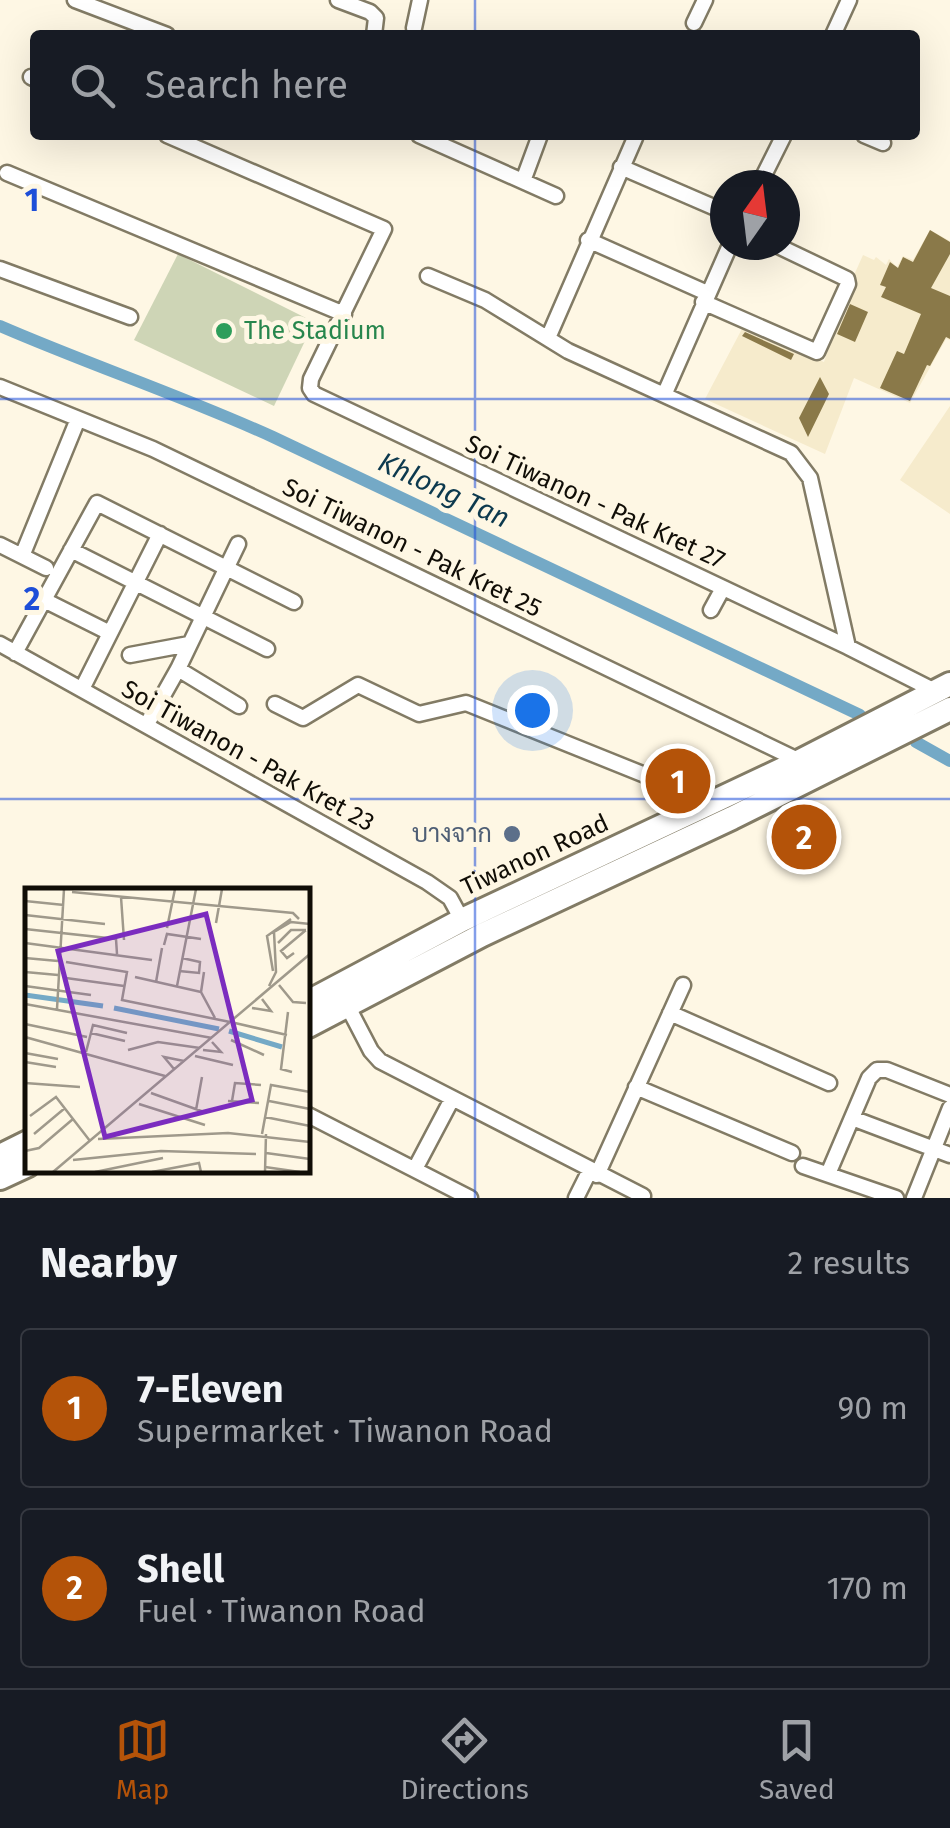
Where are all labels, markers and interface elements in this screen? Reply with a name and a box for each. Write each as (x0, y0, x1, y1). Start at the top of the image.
search box (30, 30, 920, 140)
icon: search (65, 58, 120, 113)
text: Search here (145, 62, 348, 108)
north arrow (710, 170, 800, 260)
text: 1 (25, 181, 39, 219)
place label: The Stadium (244, 316, 386, 346)
marker: The Stadium (213, 320, 235, 342)
street label: Soi Tiwanon - Pak Kret 27 (461, 429, 729, 575)
water label: Khlong Tan (373, 445, 515, 535)
street label: Soi Tiwanon - Pak Kret 25 (278, 472, 546, 624)
text: 2 (24, 580, 40, 618)
street label: Soi Tiwanon - Pak Kret 23 (116, 674, 380, 838)
your location (507, 685, 558, 736)
pin: 1 (646, 744, 710, 818)
pin: 2 (772, 800, 836, 874)
street label: Tiwanon Road (456, 808, 614, 902)
place label: บางจาก (412, 819, 492, 849)
marker: บางจาก (501, 823, 523, 845)
inset map (25, 888, 310, 1173)
text: Nearby (40, 1238, 177, 1288)
text: 2 results (787, 1244, 910, 1282)
text: 7-Eleven (137, 1366, 284, 1412)
text: 1 (67, 1389, 82, 1427)
text: 90 m (837, 1389, 908, 1427)
text: Supermarket · Tiwanon Road (137, 1412, 553, 1450)
text: Shell (137, 1546, 224, 1592)
text: 2 (66, 1569, 83, 1607)
text: 170 m (827, 1569, 908, 1607)
text: Fuel · Tiwanon Road (137, 1592, 426, 1630)
tab: Map (115, 1713, 170, 1806)
tab: Directions (400, 1713, 529, 1806)
tab: Saved (759, 1713, 835, 1806)

